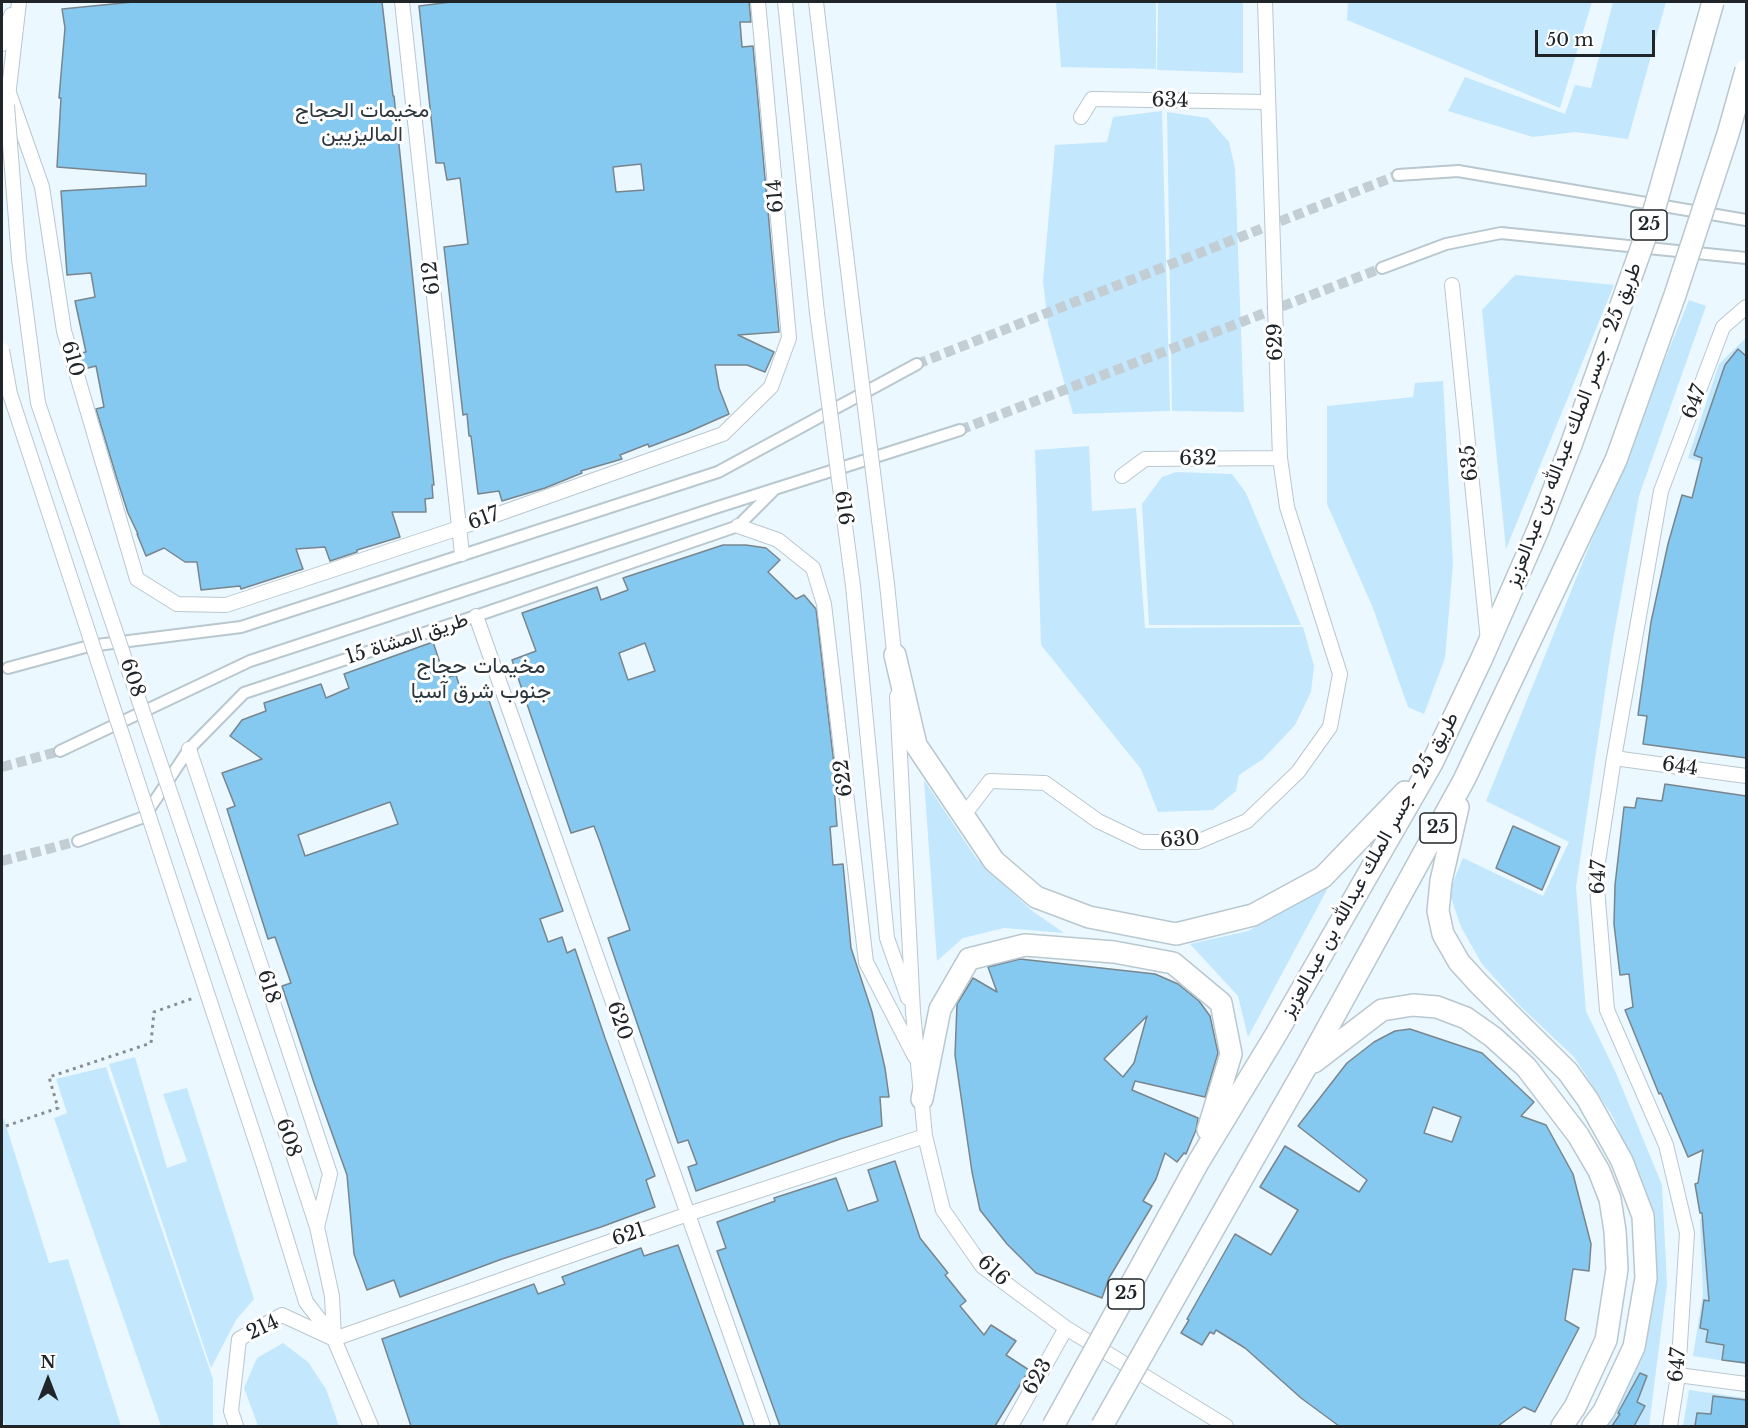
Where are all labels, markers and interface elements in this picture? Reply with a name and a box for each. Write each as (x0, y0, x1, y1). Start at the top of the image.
scale bar (1538, 18, 1658, 56)
text: 50 m (1546, 29, 1594, 51)
street label: 634 (1151, 89, 1189, 113)
district label: مخيمات الحجاج الماليزيين (295, 98, 429, 148)
street label: 614 (763, 178, 789, 214)
road number: 25 (1631, 210, 1667, 240)
street label: طريق 25 - جسر الملك عبدالله بن عبدالعزيز (1501, 259, 1647, 591)
street label: 612 (418, 260, 446, 296)
street label: 629 (1263, 323, 1289, 361)
street label: 610 (55, 338, 89, 380)
street label: 647 (1678, 382, 1712, 422)
street label: 635 (1456, 444, 1484, 482)
street label: 632 (1179, 447, 1217, 471)
street label: 616 (829, 489, 857, 527)
street label: 617 (465, 502, 503, 536)
street label: طريق المشاة 15 (343, 608, 471, 670)
district label: مخيمات حجاج جنوب شرق آسيا (411, 654, 551, 706)
street label: 608 (114, 656, 150, 700)
street label: طريق 25 - جسر الملك عبدالله بن عبدالعزيز (1276, 708, 1464, 1022)
street label: 644 (1660, 753, 1700, 781)
street label: 622 (830, 758, 858, 798)
road number: 25 (1420, 813, 1456, 843)
street label: 630 (1159, 826, 1201, 854)
street label: 647 (1586, 859, 1612, 895)
street label: 618 (251, 967, 285, 1007)
street label: 620 (601, 998, 637, 1044)
street label: 608 (270, 1116, 306, 1160)
street label: 621 (609, 1218, 649, 1252)
street label: 616 (972, 1250, 1014, 1292)
road number: 25 (1108, 1279, 1144, 1309)
street label: 214 (243, 1310, 283, 1346)
street label: 647 (1665, 1347, 1691, 1383)
north arrow (18, 1350, 78, 1410)
text: N (40, 1352, 56, 1372)
street label: 623 (1018, 1355, 1058, 1399)

